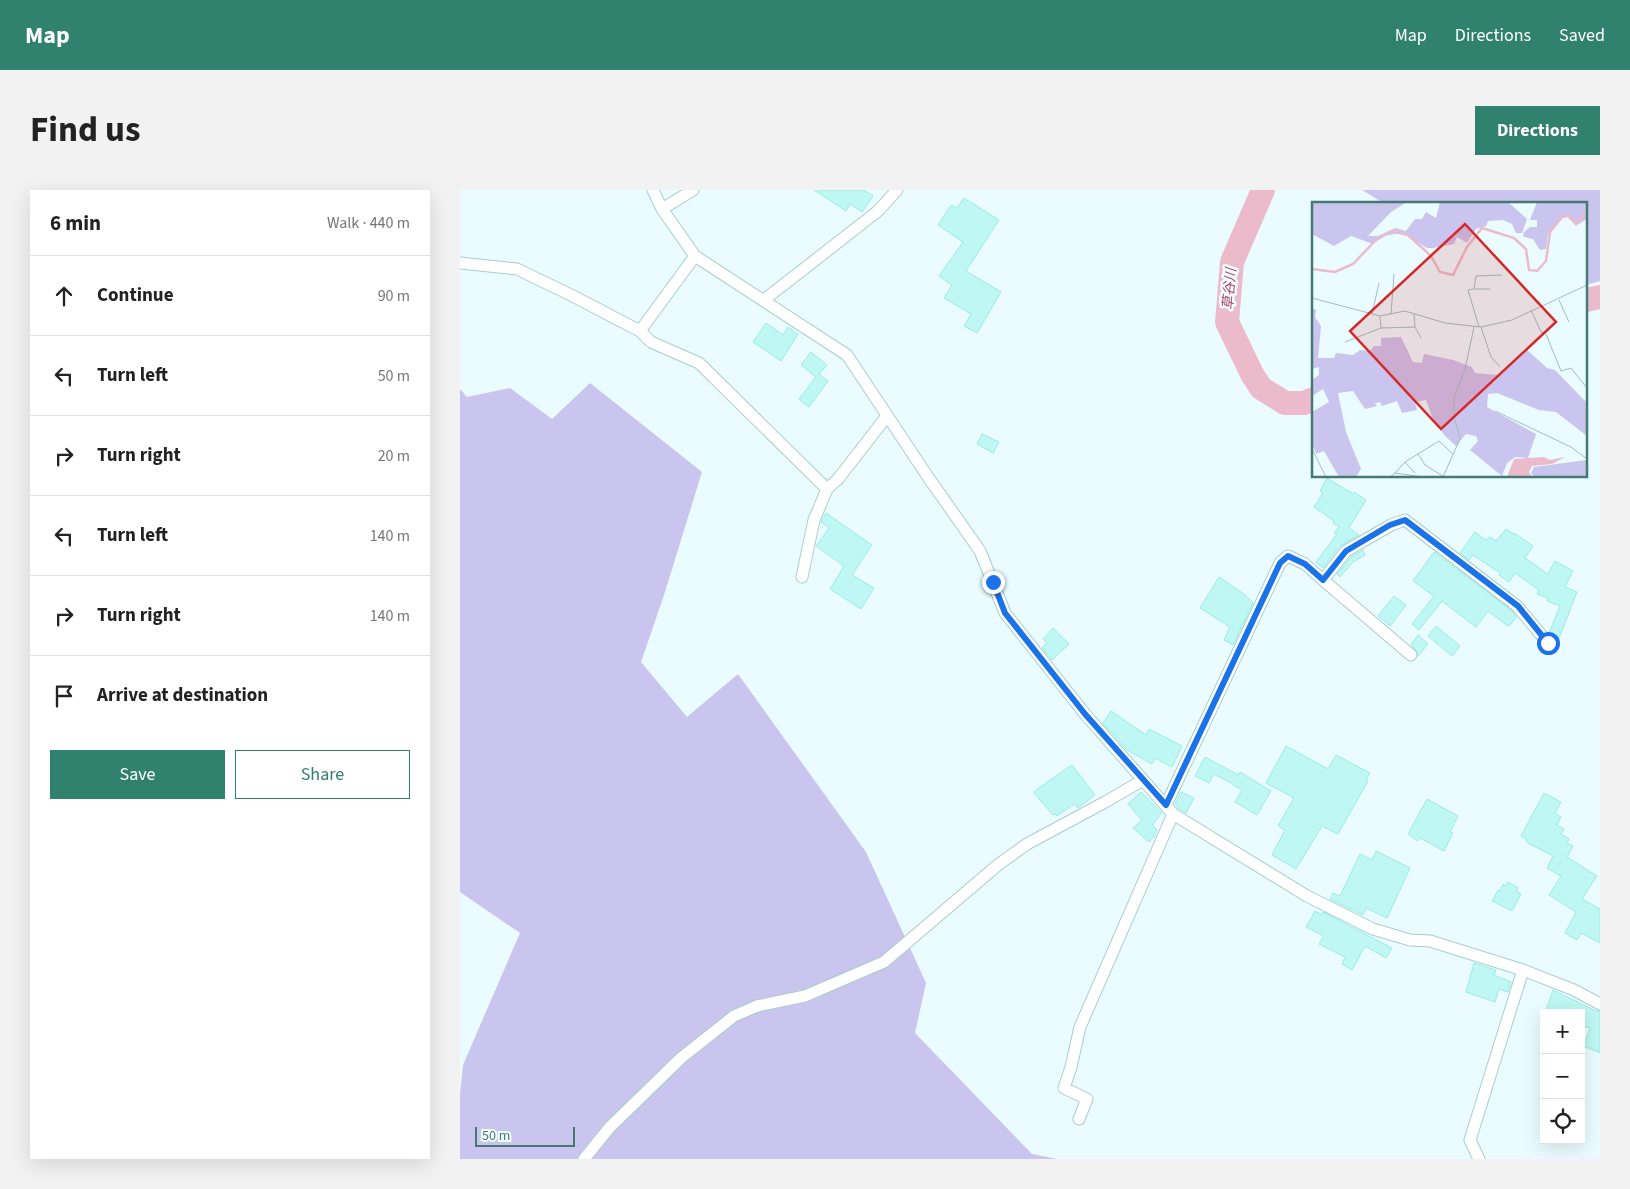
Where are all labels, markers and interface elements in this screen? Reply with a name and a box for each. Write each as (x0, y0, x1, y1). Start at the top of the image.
text: Map (25, 18, 70, 53)
text: Map (1395, 23, 1427, 48)
text: Directions (1455, 23, 1531, 48)
text: Saved (1559, 23, 1605, 48)
text: Find us (30, 105, 140, 155)
button: Directions (1475, 106, 1600, 155)
inset map (1312, 202, 1588, 478)
text: 6 min (50, 208, 101, 238)
text: Walk · 440 m (327, 212, 410, 234)
water label: 草谷川 (1218, 265, 1242, 311)
icon: ahead (50, 282, 78, 310)
text: Continue (97, 282, 174, 309)
text: 90 m (378, 285, 410, 307)
icon: left (50, 362, 78, 390)
text: Turn left (97, 362, 168, 389)
text: 50 m (378, 365, 410, 387)
icon: right (50, 442, 78, 470)
text: Turn right (97, 442, 181, 469)
text: 20 m (378, 445, 410, 467)
icon: left (50, 522, 78, 550)
text: Turn left (97, 522, 168, 549)
text: 140 m (370, 525, 410, 547)
route end (982, 571, 1005, 594)
icon: right (50, 602, 78, 630)
text: Turn right (97, 602, 181, 629)
text: 140 m (370, 605, 410, 627)
route start (1537, 632, 1560, 655)
icon: arrive (50, 682, 78, 710)
text: Arrive at destination (97, 682, 268, 709)
button: Save (50, 750, 225, 799)
button: Share (235, 750, 410, 799)
map controls (1540, 1009, 1585, 1144)
button: + (1540, 1009, 1585, 1054)
button: − (1540, 1054, 1585, 1099)
button: locate (1540, 1099, 1585, 1144)
scale bar (475, 1124, 575, 1147)
text: 50 m (482, 1126, 510, 1146)

